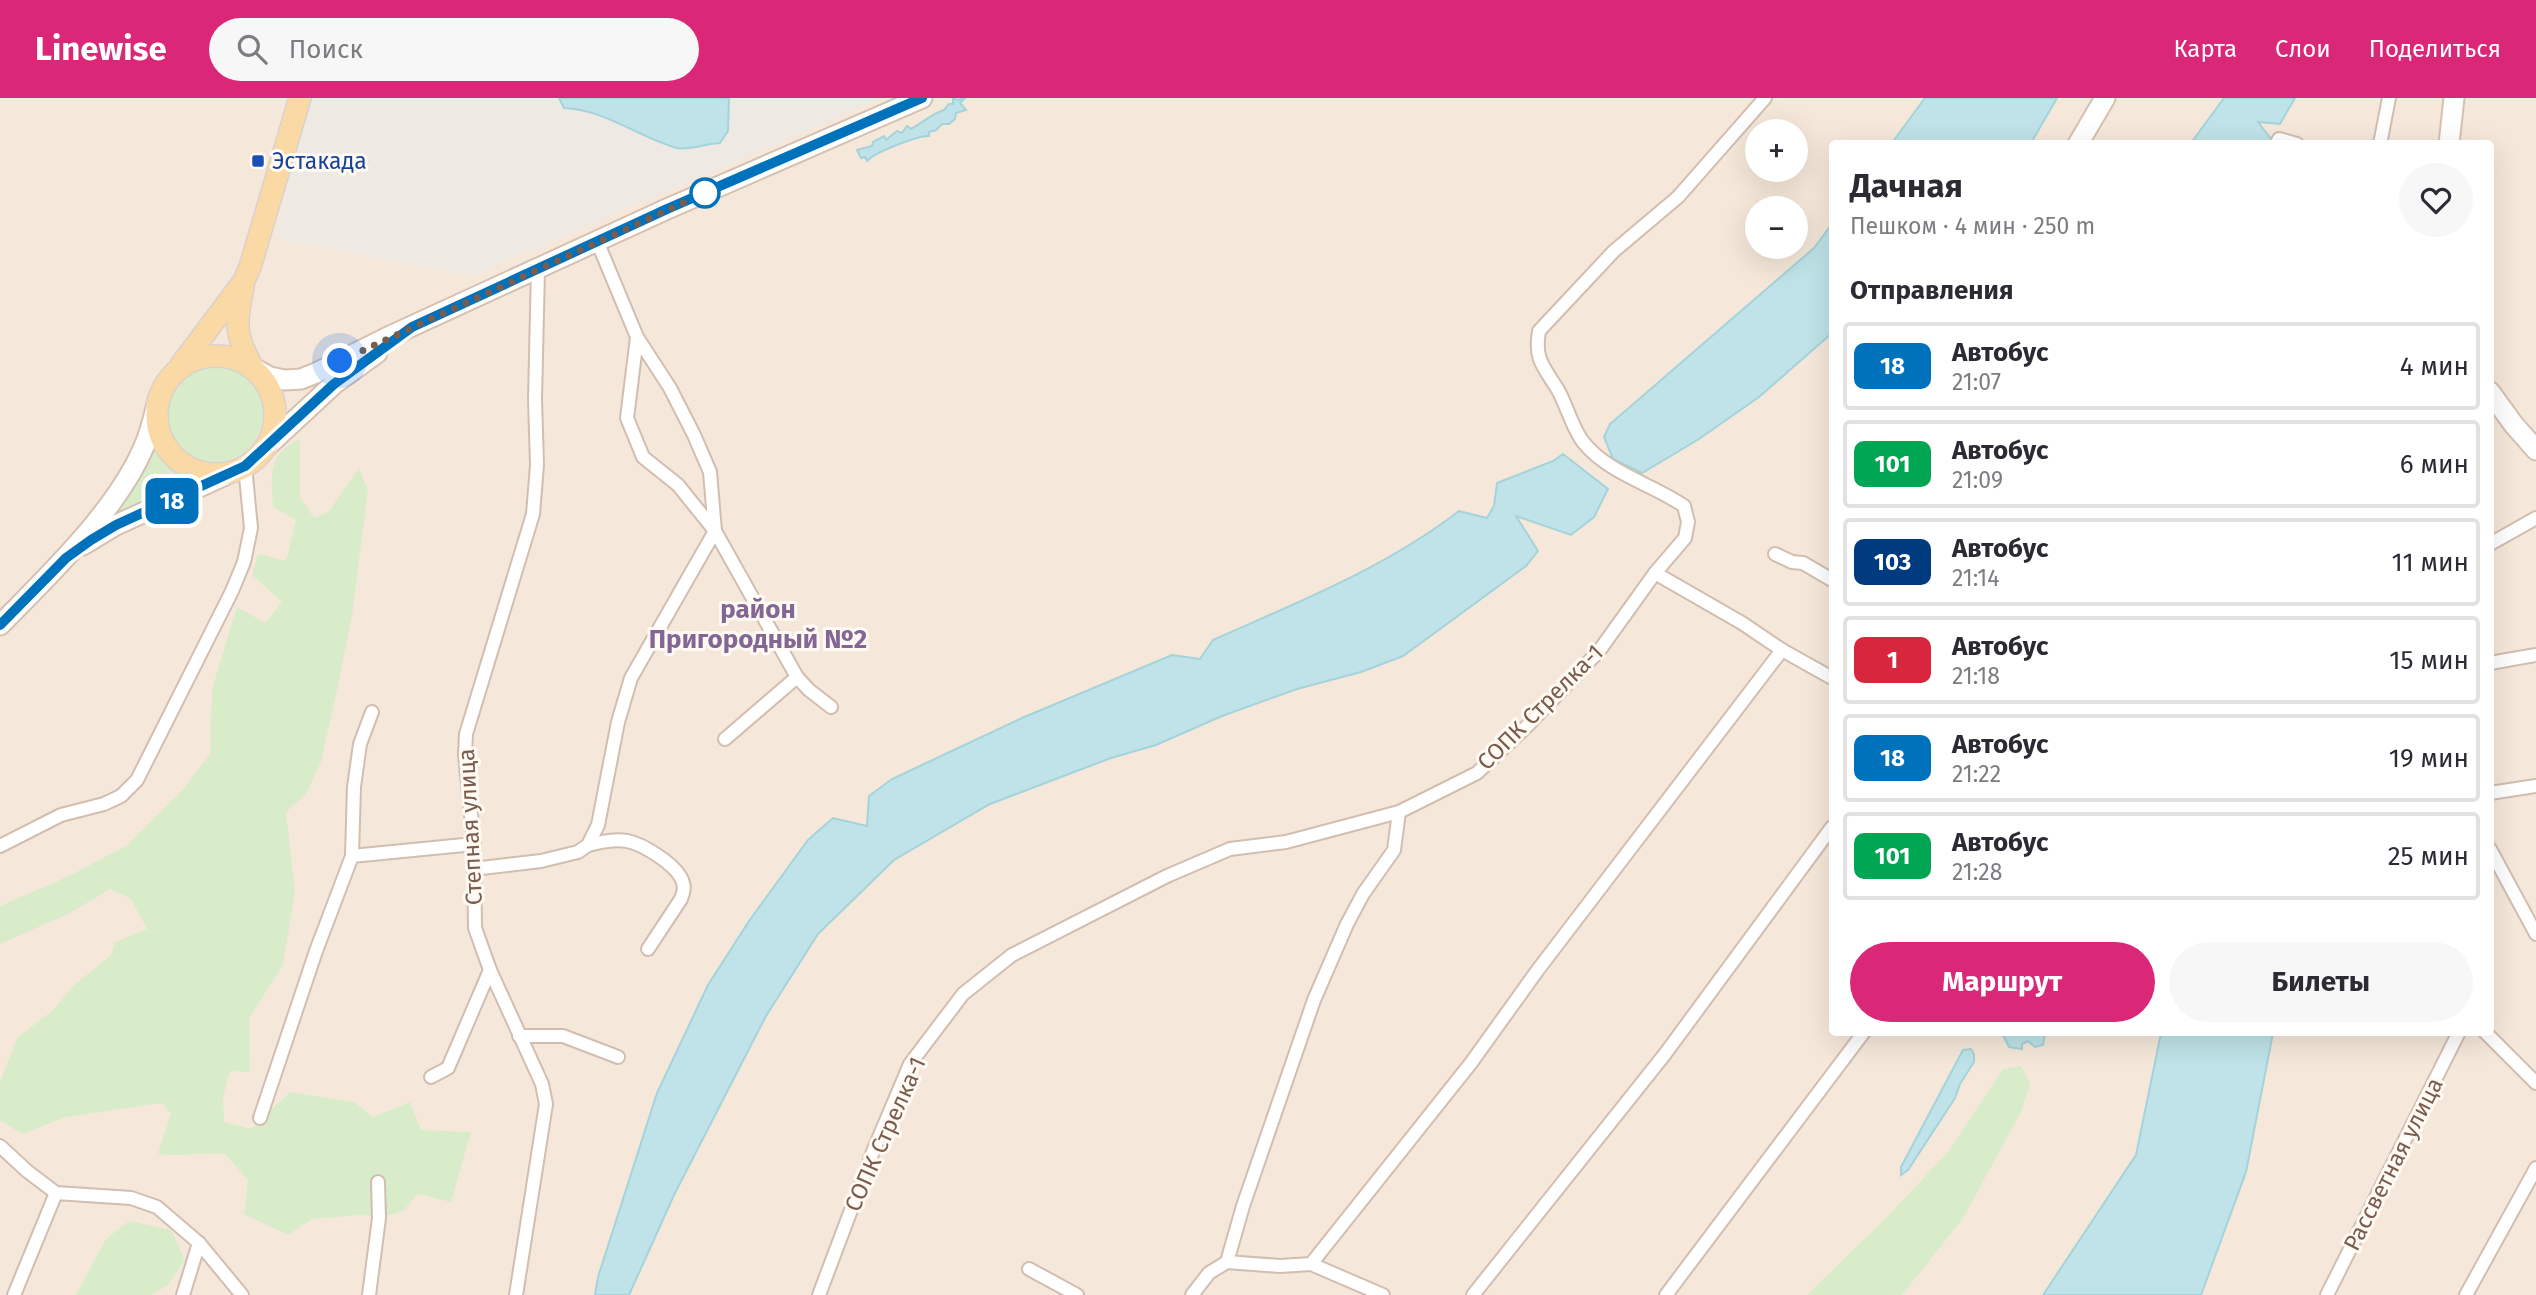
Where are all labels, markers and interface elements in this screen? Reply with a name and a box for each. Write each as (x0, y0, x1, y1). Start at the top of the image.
search box (209, 18, 699, 81)
text: Linewise (35, 29, 167, 69)
icon: search (233, 30, 271, 68)
text: Поиск (289, 34, 363, 65)
text: Карта (2173, 35, 2237, 63)
text: Слои (2275, 35, 2331, 63)
text: Поделиться (2369, 35, 2501, 63)
map controls (1745, 119, 1808, 259)
button: + (1745, 119, 1808, 182)
place label: Эстакада (272, 147, 367, 175)
marker: Эстакада (250, 153, 266, 169)
button: heart (2399, 163, 2473, 237)
text: Дачная (1850, 166, 1963, 206)
unlabelled marker (690, 178, 720, 208)
button: − (1745, 196, 1808, 259)
text: Пешком · 4 мин · 250 m (1850, 212, 2095, 240)
text: Отправления (1850, 275, 2013, 306)
text: Автобус (1952, 337, 2049, 368)
your location (322, 343, 357, 378)
text: 4 мин (2400, 351, 2469, 382)
text: 18 (1880, 352, 1905, 380)
text: 21:07 (1952, 368, 2001, 396)
text: Автобус (1952, 435, 2049, 466)
text: 6 мин (2400, 449, 2469, 480)
text: 101 (1875, 450, 1910, 478)
text: 21:09 (1952, 466, 2003, 494)
line badge: 18 (140, 478, 204, 524)
text: 18 (159, 487, 185, 515)
text: Автобус (1952, 533, 2049, 564)
text: 11 мин (2391, 547, 2469, 578)
text: 103 (1874, 548, 1911, 576)
text: 21:14 (1952, 564, 2000, 592)
district label: район Пригородный №2 (649, 594, 867, 655)
text: Автобус (1952, 631, 2049, 662)
street label: СОПК Стрелка-1 (1471, 638, 1609, 776)
text: 15 мин (2389, 645, 2469, 676)
text: 1 (1887, 646, 1898, 674)
text: 21:18 (1952, 662, 2000, 690)
text: Автобус (1952, 729, 2049, 760)
text: 19 мин (2389, 743, 2469, 774)
text: 18 (1880, 744, 1905, 772)
street label: Степная улица (452, 748, 488, 906)
text: 21:22 (1952, 760, 2001, 788)
text: Автобус (1952, 827, 2049, 858)
text: 25 мин (2388, 841, 2469, 872)
text: 101 (1875, 842, 1910, 870)
text: 21:28 (1952, 858, 2002, 886)
button: Маршрут (1850, 942, 2155, 1022)
button: Билеты (2169, 942, 2473, 1022)
street label: СОПК Стрелка-1 (838, 1052, 932, 1216)
street label: Рассветная улица (2337, 1073, 2449, 1255)

